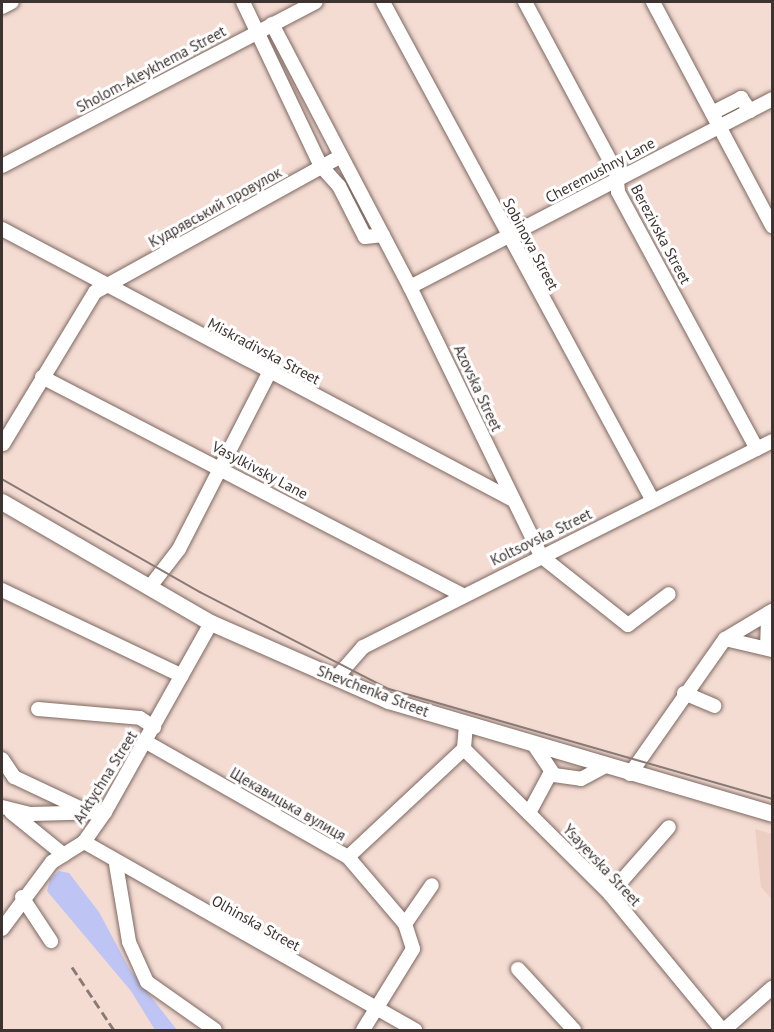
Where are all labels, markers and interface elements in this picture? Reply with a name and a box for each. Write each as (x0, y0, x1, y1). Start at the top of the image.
street label: Sholom-Aleykhema Street (73, 22, 229, 116)
street label: Cheremushny Lane (542, 133, 658, 207)
street label: Кудрявський провулок (145, 163, 285, 251)
street label: Berezivska Street (627, 181, 695, 287)
street label: Sobinova Street (499, 195, 563, 293)
street label: Miskradivska Street (205, 314, 323, 388)
street label: Azovska Street (450, 342, 506, 434)
street label: Vasylkivsky Lane (209, 437, 311, 503)
street label: Koltsovska Street (487, 505, 595, 569)
street label: Shevchenka Street (315, 661, 431, 721)
street label: Arktychna Street (69, 727, 141, 827)
street label: Щекавицька вулиця (227, 764, 349, 844)
street label: Ysayevska Street (559, 820, 645, 910)
street label: Olhinska Street (209, 891, 303, 955)

